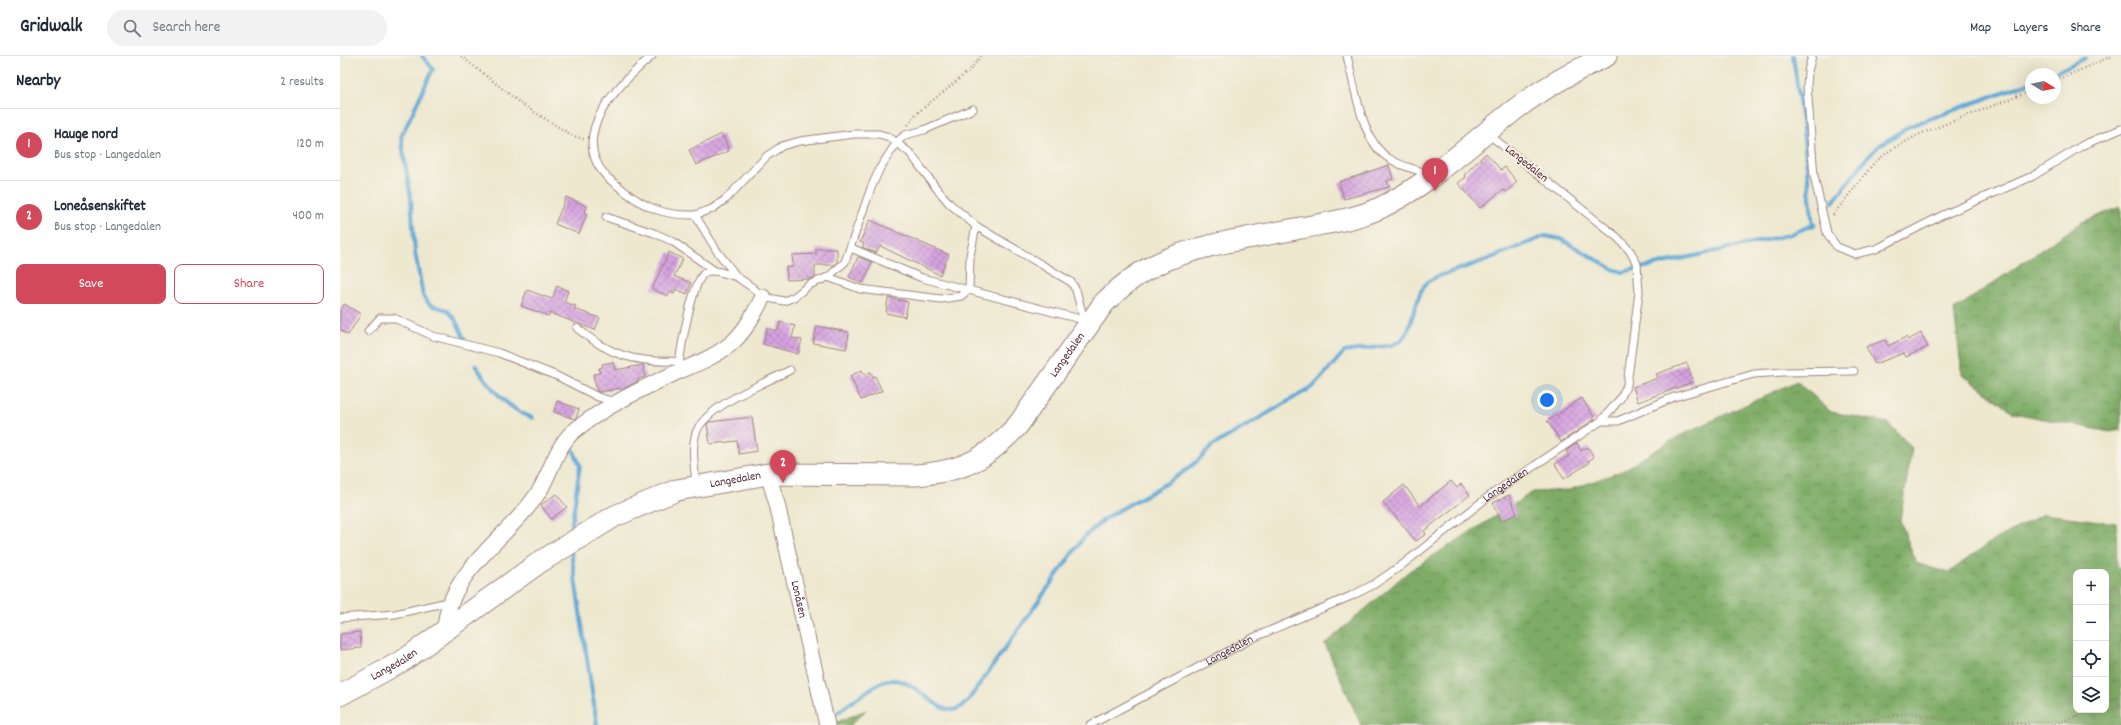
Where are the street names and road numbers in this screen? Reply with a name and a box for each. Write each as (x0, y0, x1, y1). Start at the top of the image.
street label: Langedalen (1501, 141, 1552, 187)
street label: Langedalen (1046, 329, 1089, 381)
street label: Langedalen (1479, 463, 1532, 507)
street label: Langedalen (708, 467, 763, 493)
street label: Lonåsen (786, 579, 811, 620)
street label: Langedalen (1203, 631, 1257, 670)
street label: Langedalen (368, 644, 421, 685)

